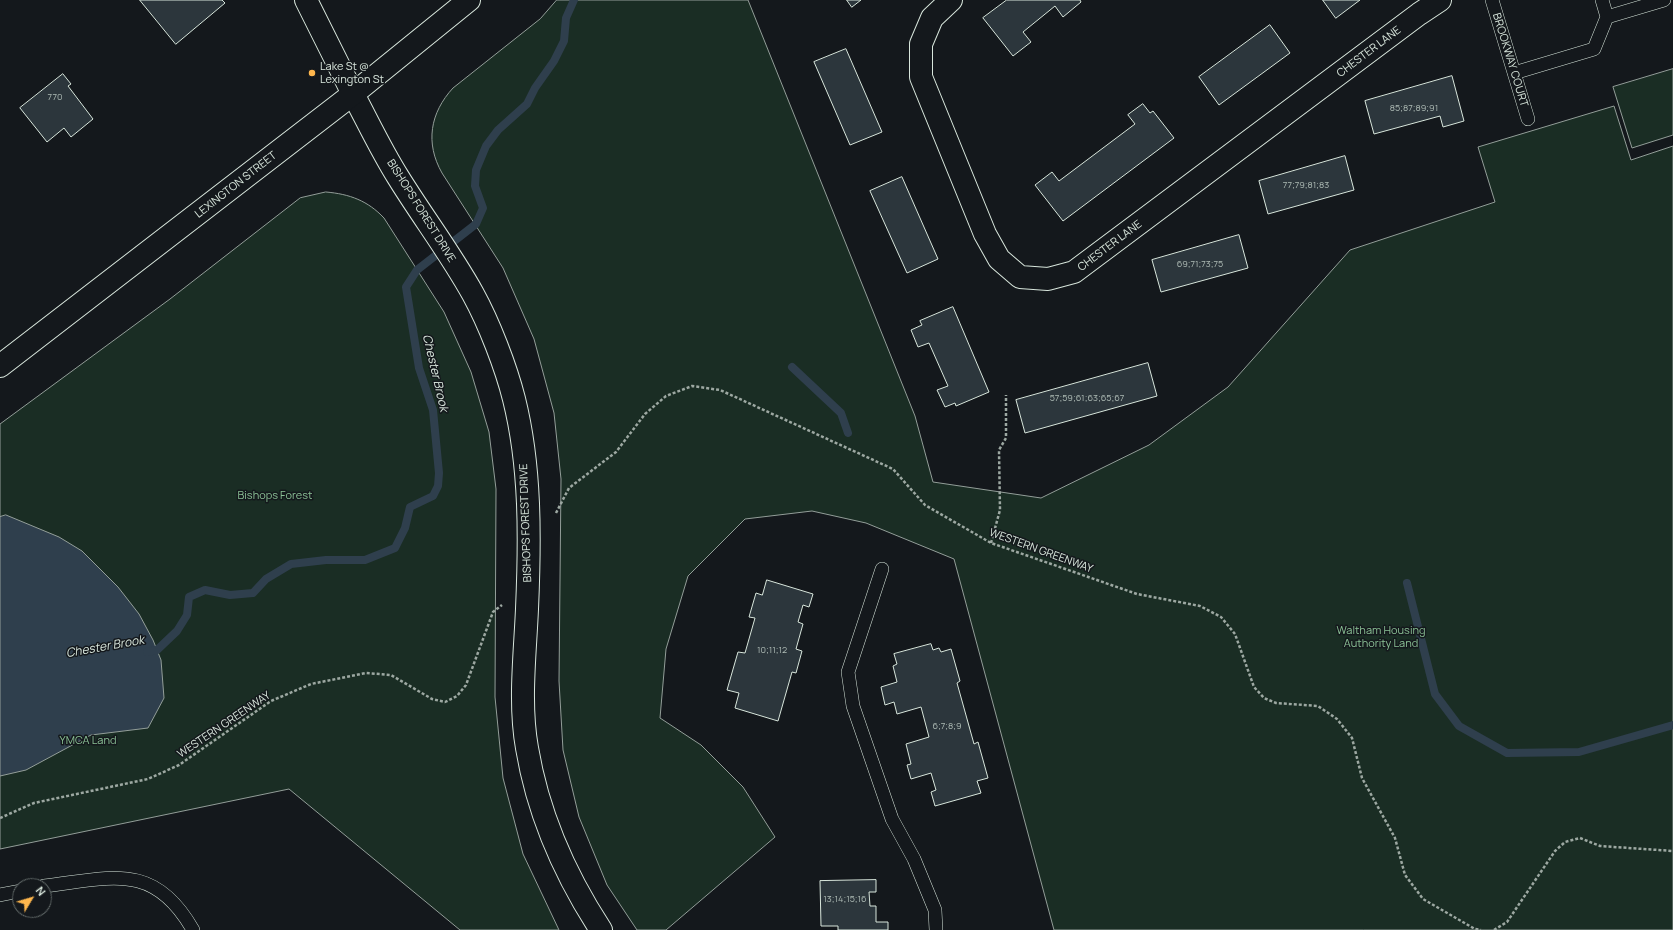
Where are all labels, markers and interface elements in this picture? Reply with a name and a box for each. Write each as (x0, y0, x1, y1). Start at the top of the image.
street label: BROOKWAY COURT (1489, 12, 1531, 108)
street label: CHESTER LANE (1334, 24, 1404, 80)
place label: Lake St @ Lexington St (320, 60, 384, 86)
marker: Lake St @ Lexington St (307, 68, 317, 78)
house number: 770 (48, 92, 62, 102)
house number: 85;87;89;91 (1390, 103, 1438, 113)
street label: LEXINGTON STREET (193, 149, 279, 221)
street label: BISHOPS FOREST DRIVE (384, 157, 458, 265)
house number: 77;79;81;83 (1283, 180, 1329, 190)
street label: CHESTER LANE (1075, 218, 1145, 274)
house number: 69;71;73;75 (1177, 259, 1223, 269)
water label: Chester Brook (419, 333, 451, 413)
house number: 57;59;61;63;65;67 (1050, 393, 1124, 403)
street label: BISHOPS FOREST DRIVE (517, 463, 535, 583)
park label: Bishops Forest (238, 489, 312, 503)
street label: WESTERN GREENWAY (987, 526, 1095, 576)
park label: Waltham Housing Authority Land (1336, 624, 1426, 650)
water label: Chester Brook (65, 633, 145, 661)
house number: 10;11;12 (757, 645, 787, 655)
street label: WESTERN GREENWAY (175, 689, 273, 761)
house number: 6;7;8;9 (932, 721, 962, 731)
park label: YMCA Land (60, 734, 116, 748)
north arrow (12, 878, 52, 918)
text: N (33, 883, 49, 899)
house number: 13;14;15;16 (823, 894, 867, 904)

